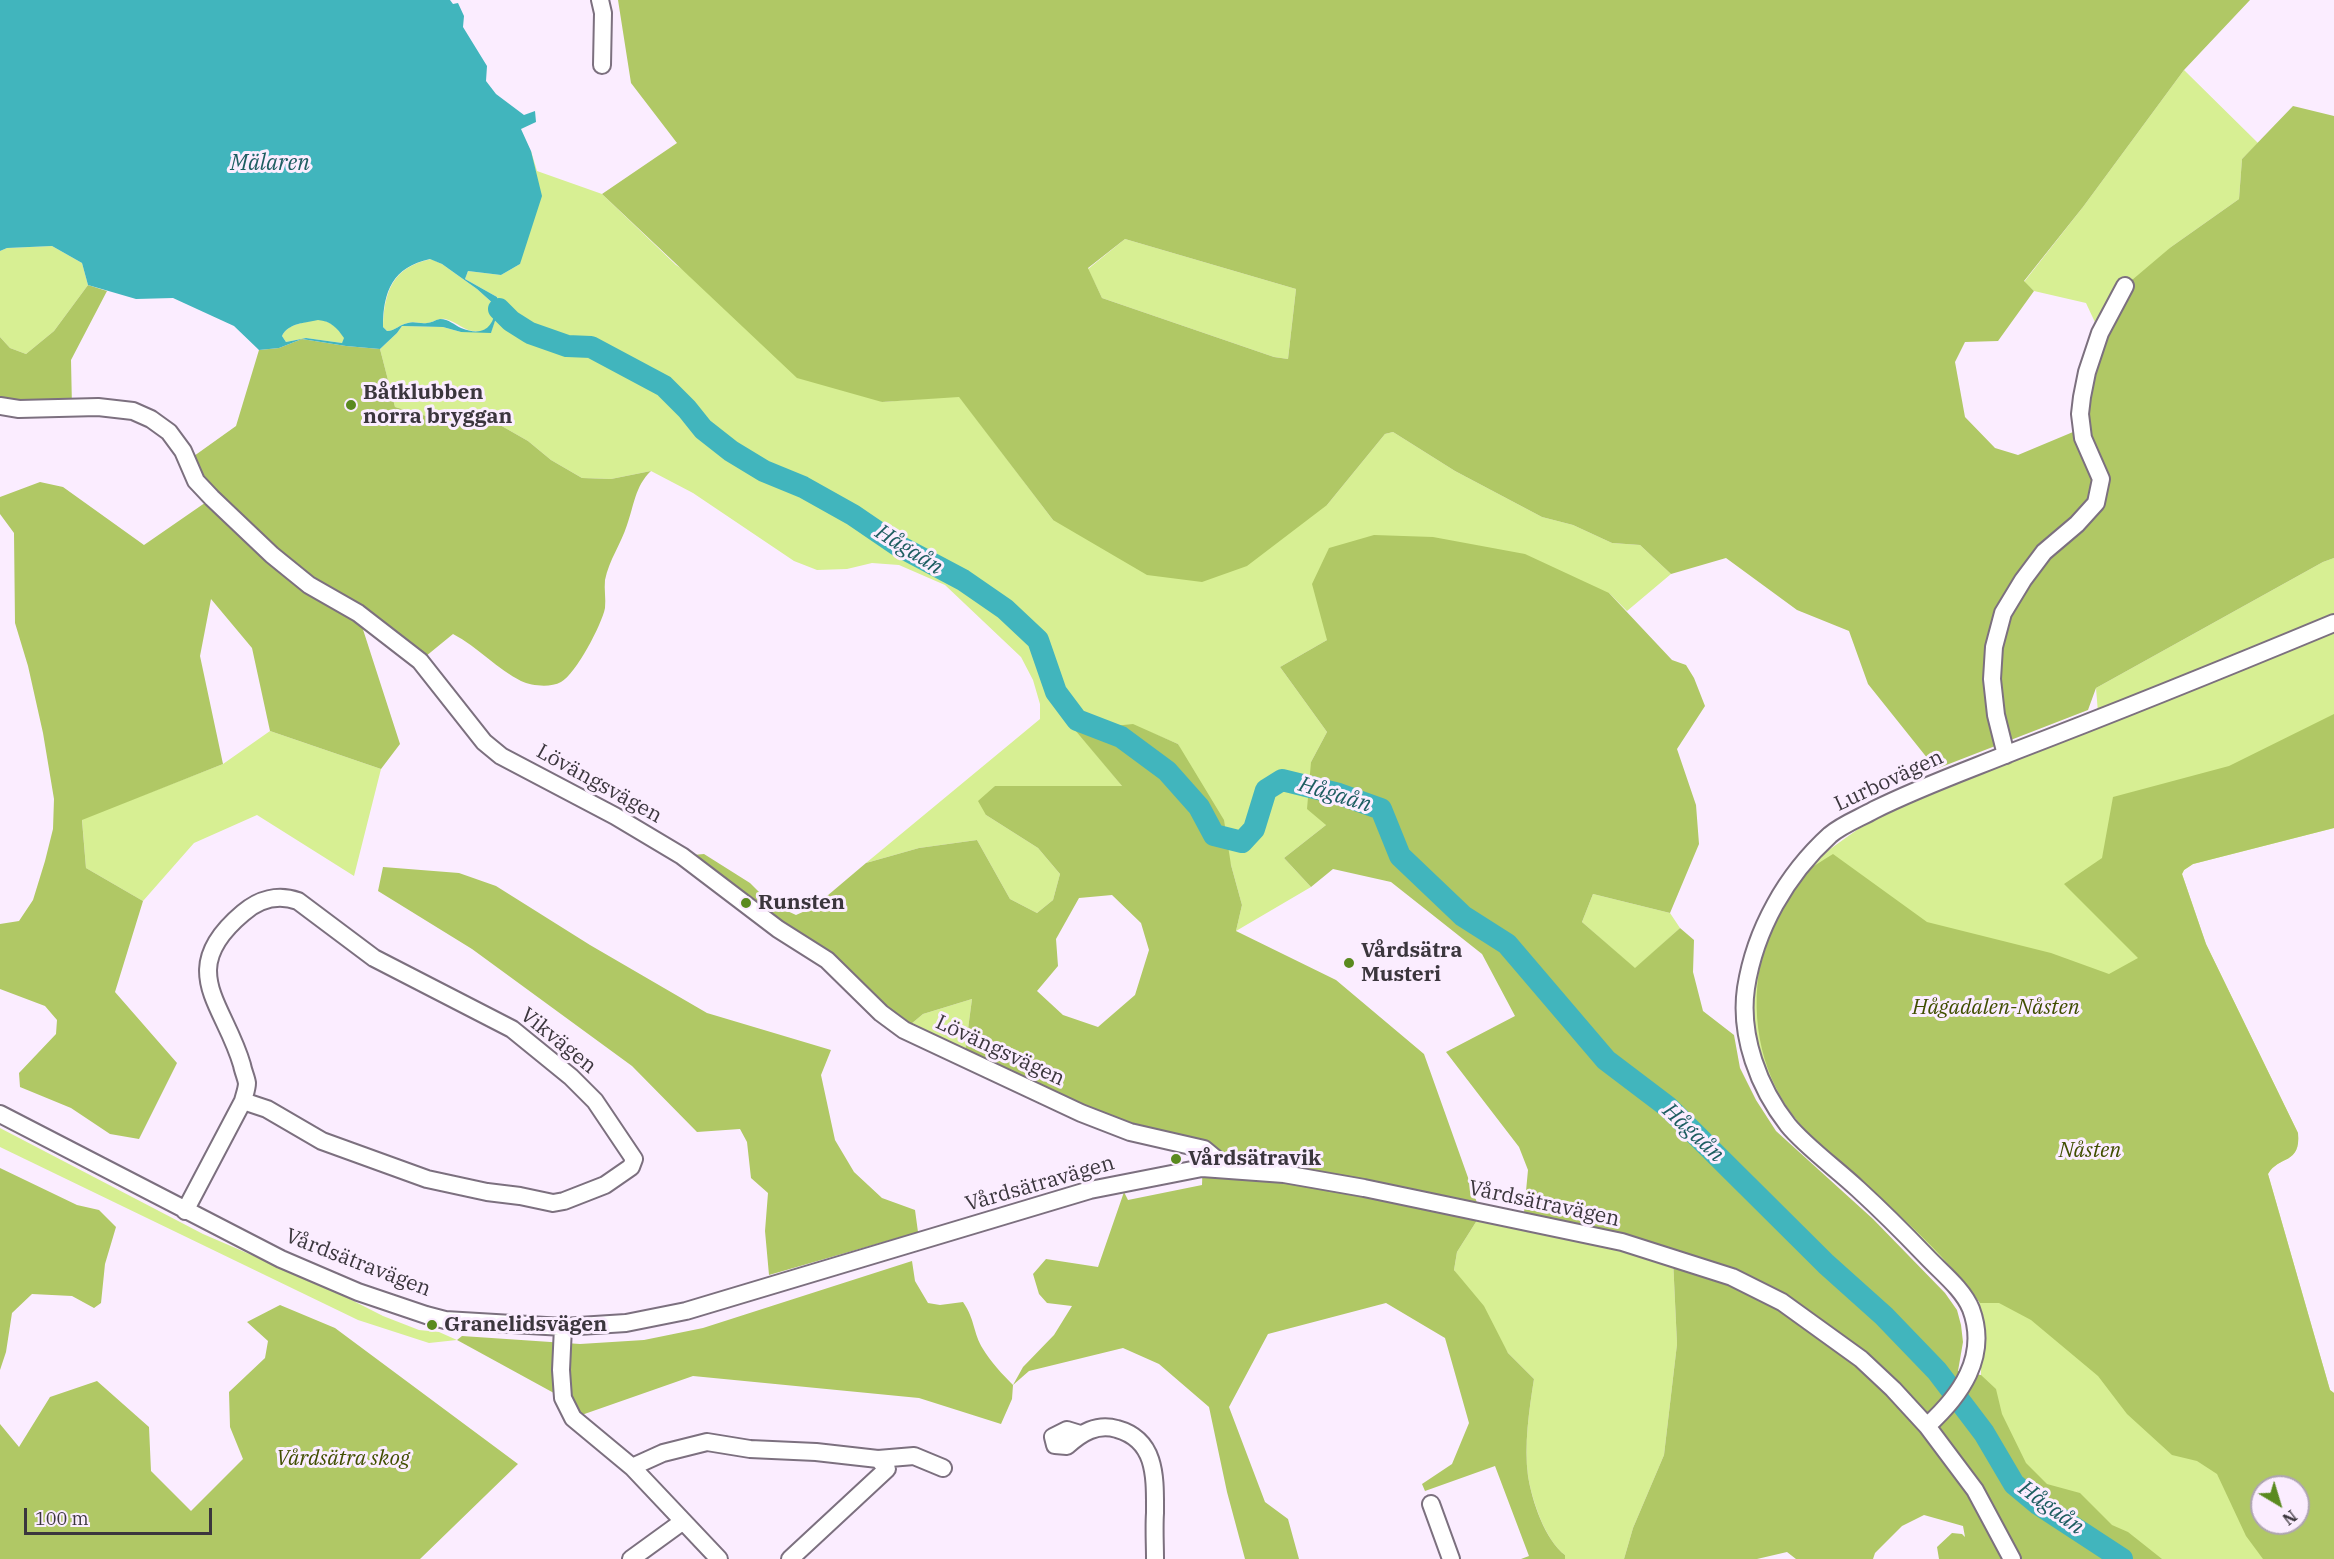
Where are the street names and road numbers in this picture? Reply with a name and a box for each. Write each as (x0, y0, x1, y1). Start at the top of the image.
street label: Lövängsvägen (532, 739, 666, 829)
street label: Lurbovägen (1831, 745, 1947, 817)
street label: Vikvägen (515, 1003, 601, 1079)
street label: Lövängsvägen (931, 1010, 1069, 1092)
street label: Vårdsätravägen (963, 1151, 1117, 1217)
street label: Vårdsätravägen (1466, 1176, 1622, 1232)
street label: Vårdsätravägen (282, 1224, 434, 1302)

